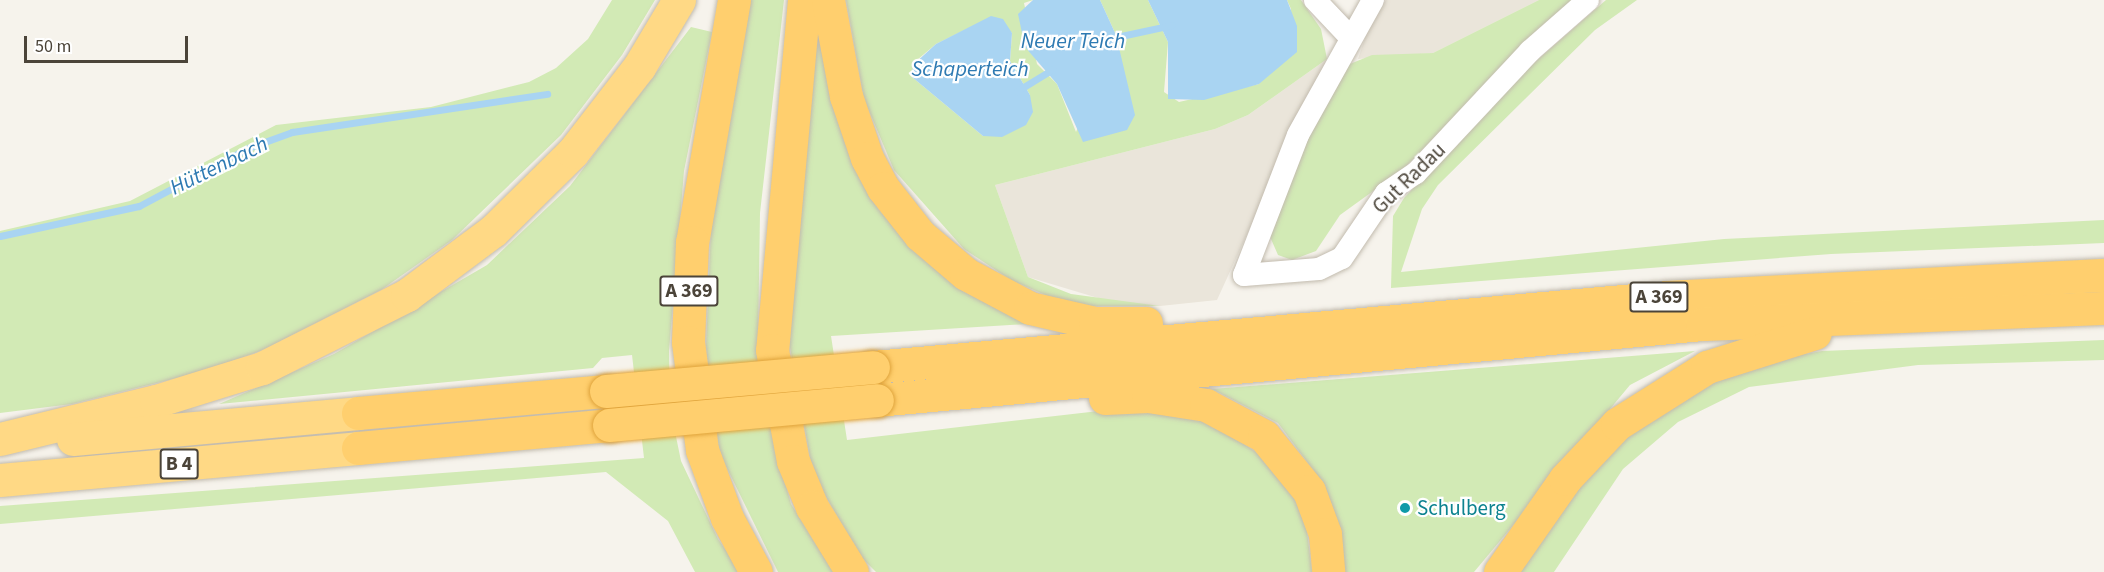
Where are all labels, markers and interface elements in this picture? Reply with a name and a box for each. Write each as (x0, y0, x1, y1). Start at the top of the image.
scale bar (27, 24, 190, 62)
water label: Neuer Teich (1021, 29, 1125, 55)
text: 50 m (35, 34, 71, 59)
water label: Schaperteich (911, 57, 1029, 83)
water label: Hüttenbach (166, 131, 272, 201)
street label: Gut Radau (1367, 137, 1451, 219)
road number: A 369 (659, 274, 719, 308)
road number: A 369 (1629, 280, 1689, 314)
road number: B 4 (160, 447, 198, 481)
place label: Schulberg (1417, 495, 1506, 521)
marker: Schulberg (1398, 501, 1412, 515)

